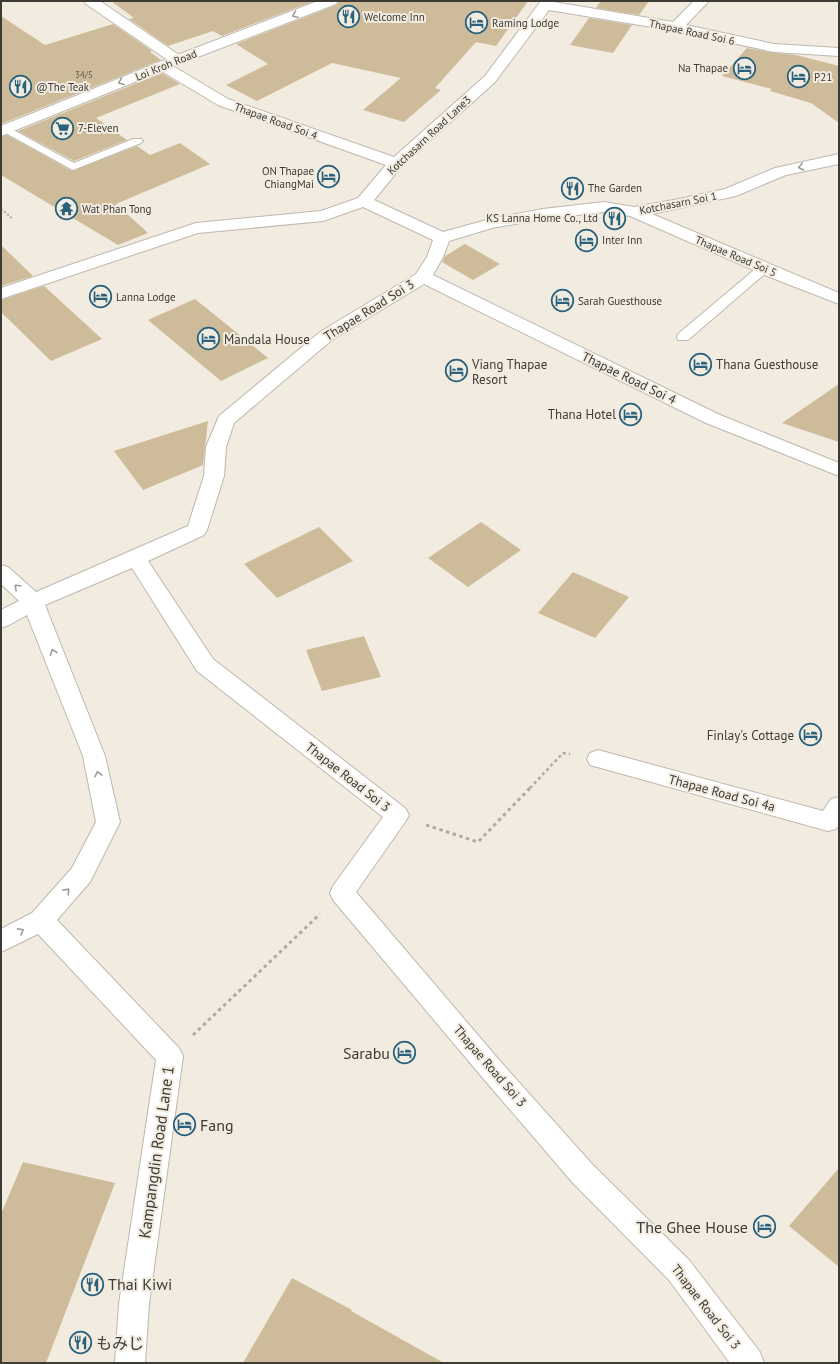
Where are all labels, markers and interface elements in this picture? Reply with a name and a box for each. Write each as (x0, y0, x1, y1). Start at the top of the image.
restaurant icon: Welcome Inn (336, 4, 362, 30)
one-way arrow (291, 10, 298, 18)
place label: Welcome Inn (364, 10, 425, 24)
hotel icon: Raming Lodge (464, 10, 490, 36)
place label: Raming Lodge (492, 16, 559, 30)
street label: Thapae Road Soi 6 (648, 16, 736, 48)
street label: Loi Kroh Road (133, 46, 199, 84)
hotel icon: Na Thapae (731, 55, 757, 81)
place label: Na Thapae (678, 61, 728, 75)
hotel icon: P21 (786, 64, 812, 90)
house number: 34/5 (75, 69, 93, 80)
place label: P21 (814, 70, 832, 84)
restaurant icon: @The Teak (8, 74, 34, 100)
one-way arrow (118, 78, 125, 86)
place label: @The Teak (36, 80, 90, 94)
street label: Kotchasarn Road Lane3 (384, 92, 474, 178)
street label: Thapae Road Soi 4 (233, 99, 319, 143)
supermarket icon: 7-Eleven (49, 115, 75, 141)
place label: 7-Eleven (78, 121, 119, 135)
one-way arrow (798, 162, 804, 170)
place label: ON Thapae ChiangMai (262, 164, 314, 191)
hotel icon: ON Thapae ChiangMai (316, 164, 342, 190)
restaurant icon: The Garden (559, 175, 585, 201)
place label: The Garden (588, 181, 642, 195)
street label: Kotchasarn Soi 1 (638, 189, 718, 217)
temple icon: Wat Phan Tong (54, 196, 80, 222)
place label: Wat Phan Tong (82, 202, 152, 216)
restaurant icon: KS Lanna Home Co., Ltd (601, 205, 627, 231)
place label: KS Lanna Home Co., Ltd (486, 211, 598, 225)
hotel icon: Inter Inn (574, 227, 600, 253)
street label: Thapae Road Soi 5 (693, 232, 779, 280)
place label: Inter Inn (602, 233, 642, 247)
street label: Thapae Road Soi 3 (321, 275, 417, 345)
hotel icon: Lanna Lodge (88, 284, 114, 310)
hotel icon: Sarah Guesthouse (550, 288, 576, 314)
place label: Lanna Lodge (116, 290, 176, 304)
place label: Sarah Guesthouse (578, 294, 663, 308)
hotel icon: Mandala House (195, 326, 221, 352)
place label: Mandala House (224, 331, 310, 348)
street label: Thapae Road Soi 4 (579, 348, 679, 408)
hotel icon: Thana Guesthouse (687, 351, 713, 377)
place label: Viang Thapae Resort (471, 356, 547, 388)
place label: Thana Guesthouse (716, 356, 818, 373)
hotel icon: Viang Thapae Resort (443, 358, 469, 384)
hotel icon: Thana Hotel (618, 401, 644, 427)
place label: Thana Hotel (548, 406, 616, 423)
one-way arrow (14, 584, 22, 592)
one-way arrow (50, 648, 58, 656)
hotel icon: Finlay's Cottage (797, 722, 823, 748)
place label: Finlay's Cottage (707, 727, 794, 744)
street label: Thapae Road Soi 3 (302, 739, 394, 815)
one-way arrow (94, 771, 102, 777)
street label: Thapae Road Soi 4a (667, 771, 777, 815)
one-way arrow (62, 888, 69, 896)
one-way arrow (17, 928, 24, 935)
street label: Thapae Road Soi 3 (450, 1021, 530, 1111)
hotel icon: Sarabu (392, 1040, 418, 1066)
place label: Sarabu (343, 1043, 390, 1063)
street label: Kampangdin Road Lane 1 (134, 1064, 178, 1240)
hotel icon: Fang (172, 1112, 198, 1138)
place label: Fang (200, 1115, 234, 1135)
hotel icon: The Ghee House (751, 1214, 777, 1240)
place label: The Ghee House (636, 1217, 748, 1237)
street label: Thapae Road Soi 3 (668, 1261, 744, 1353)
restaurant icon: Thai Kiwi (79, 1271, 105, 1297)
place label: Thai Kiwi (108, 1274, 172, 1294)
restaurant icon: もみじ (68, 1330, 94, 1356)
place label: もみじ (96, 1333, 144, 1353)

